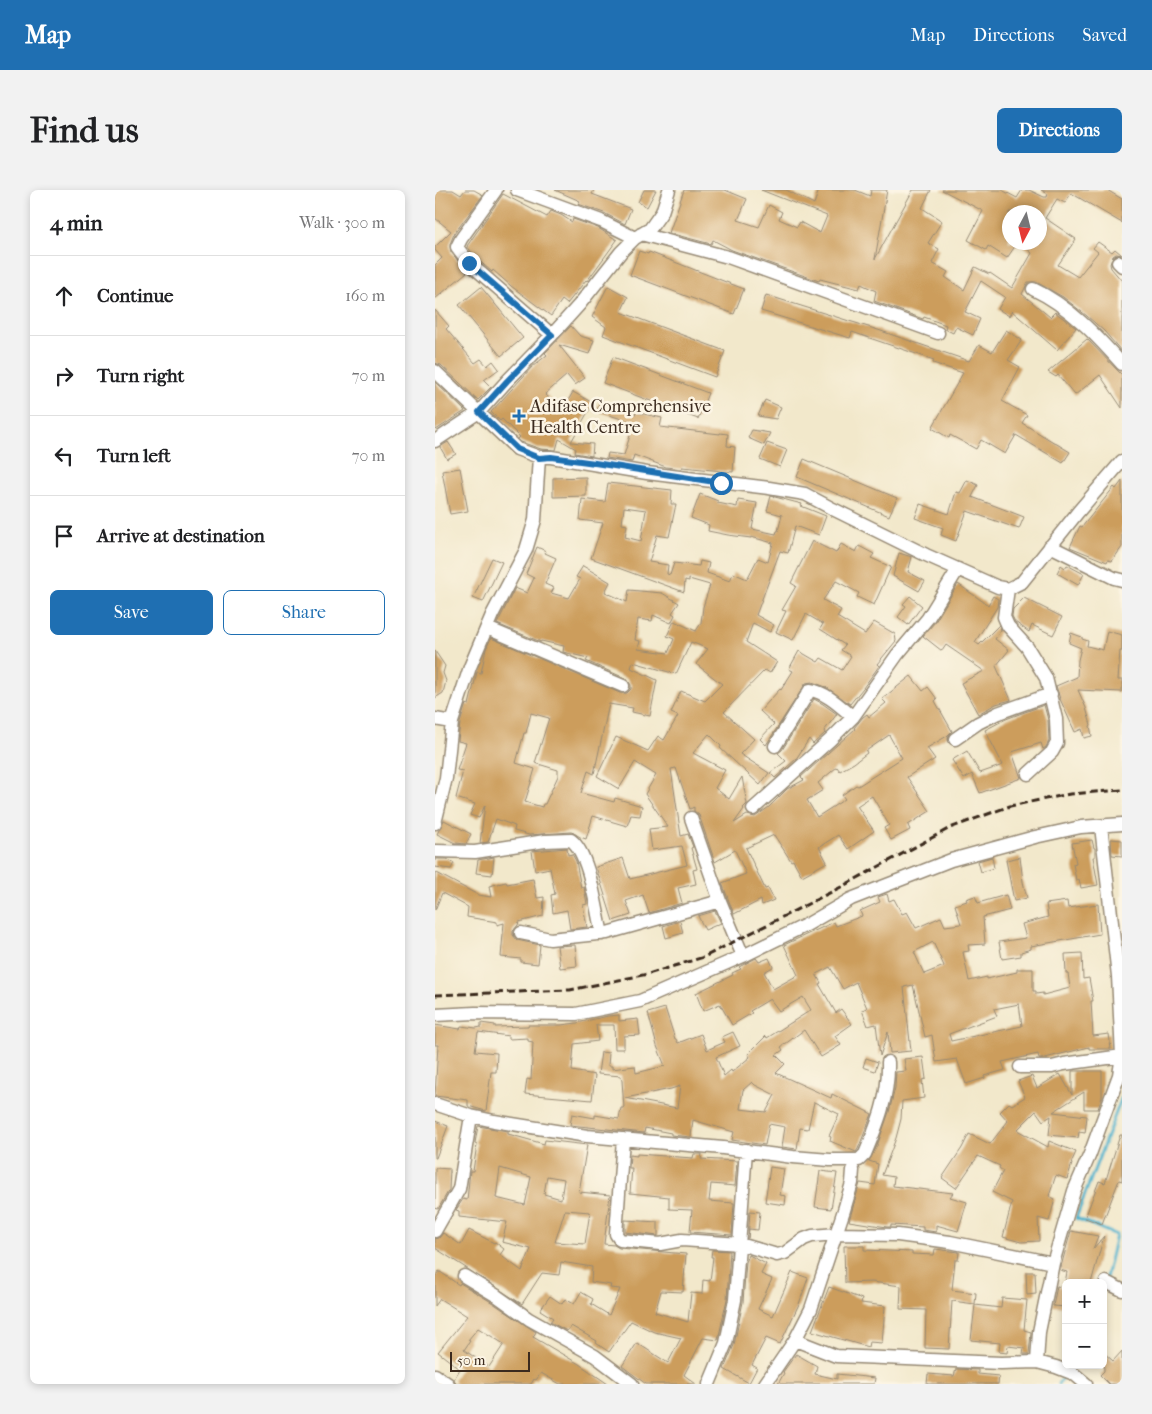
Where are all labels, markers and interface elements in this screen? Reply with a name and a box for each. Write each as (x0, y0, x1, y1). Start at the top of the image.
text: Map (25, 21, 71, 49)
text: Map (911, 25, 945, 46)
text: Directions (973, 25, 1054, 46)
text: Saved (1082, 25, 1127, 46)
button: Directions (997, 108, 1122, 153)
text: Find us (30, 110, 139, 151)
north arrow (1002, 205, 1047, 250)
text: 4 min (50, 211, 103, 235)
text: Walk · 300 m (299, 213, 385, 232)
route end (458, 252, 481, 275)
icon: ahead (50, 282, 78, 310)
text: Continue (97, 285, 173, 307)
text: 160 m (345, 286, 385, 305)
icon: right (50, 362, 78, 390)
text: Turn right (97, 365, 184, 387)
text: 70 m (352, 366, 385, 385)
place label: Adifase Comprehensive Health Centre (529, 396, 711, 438)
marker: Adifase Comprehensive Health Centre (512, 409, 526, 423)
icon: left (50, 442, 78, 470)
text: Turn left (97, 445, 171, 467)
text: 70 m (352, 446, 385, 465)
route start (710, 472, 733, 495)
icon: arrive (50, 522, 78, 550)
text: Arrive at destination (97, 525, 265, 547)
button: Save (50, 590, 213, 635)
button: Share (223, 590, 385, 635)
map controls (1062, 1279, 1107, 1369)
button: + (1062, 1279, 1107, 1324)
button: − (1062, 1324, 1107, 1369)
scale bar (450, 1349, 530, 1372)
text: 50 m (457, 1352, 485, 1369)

